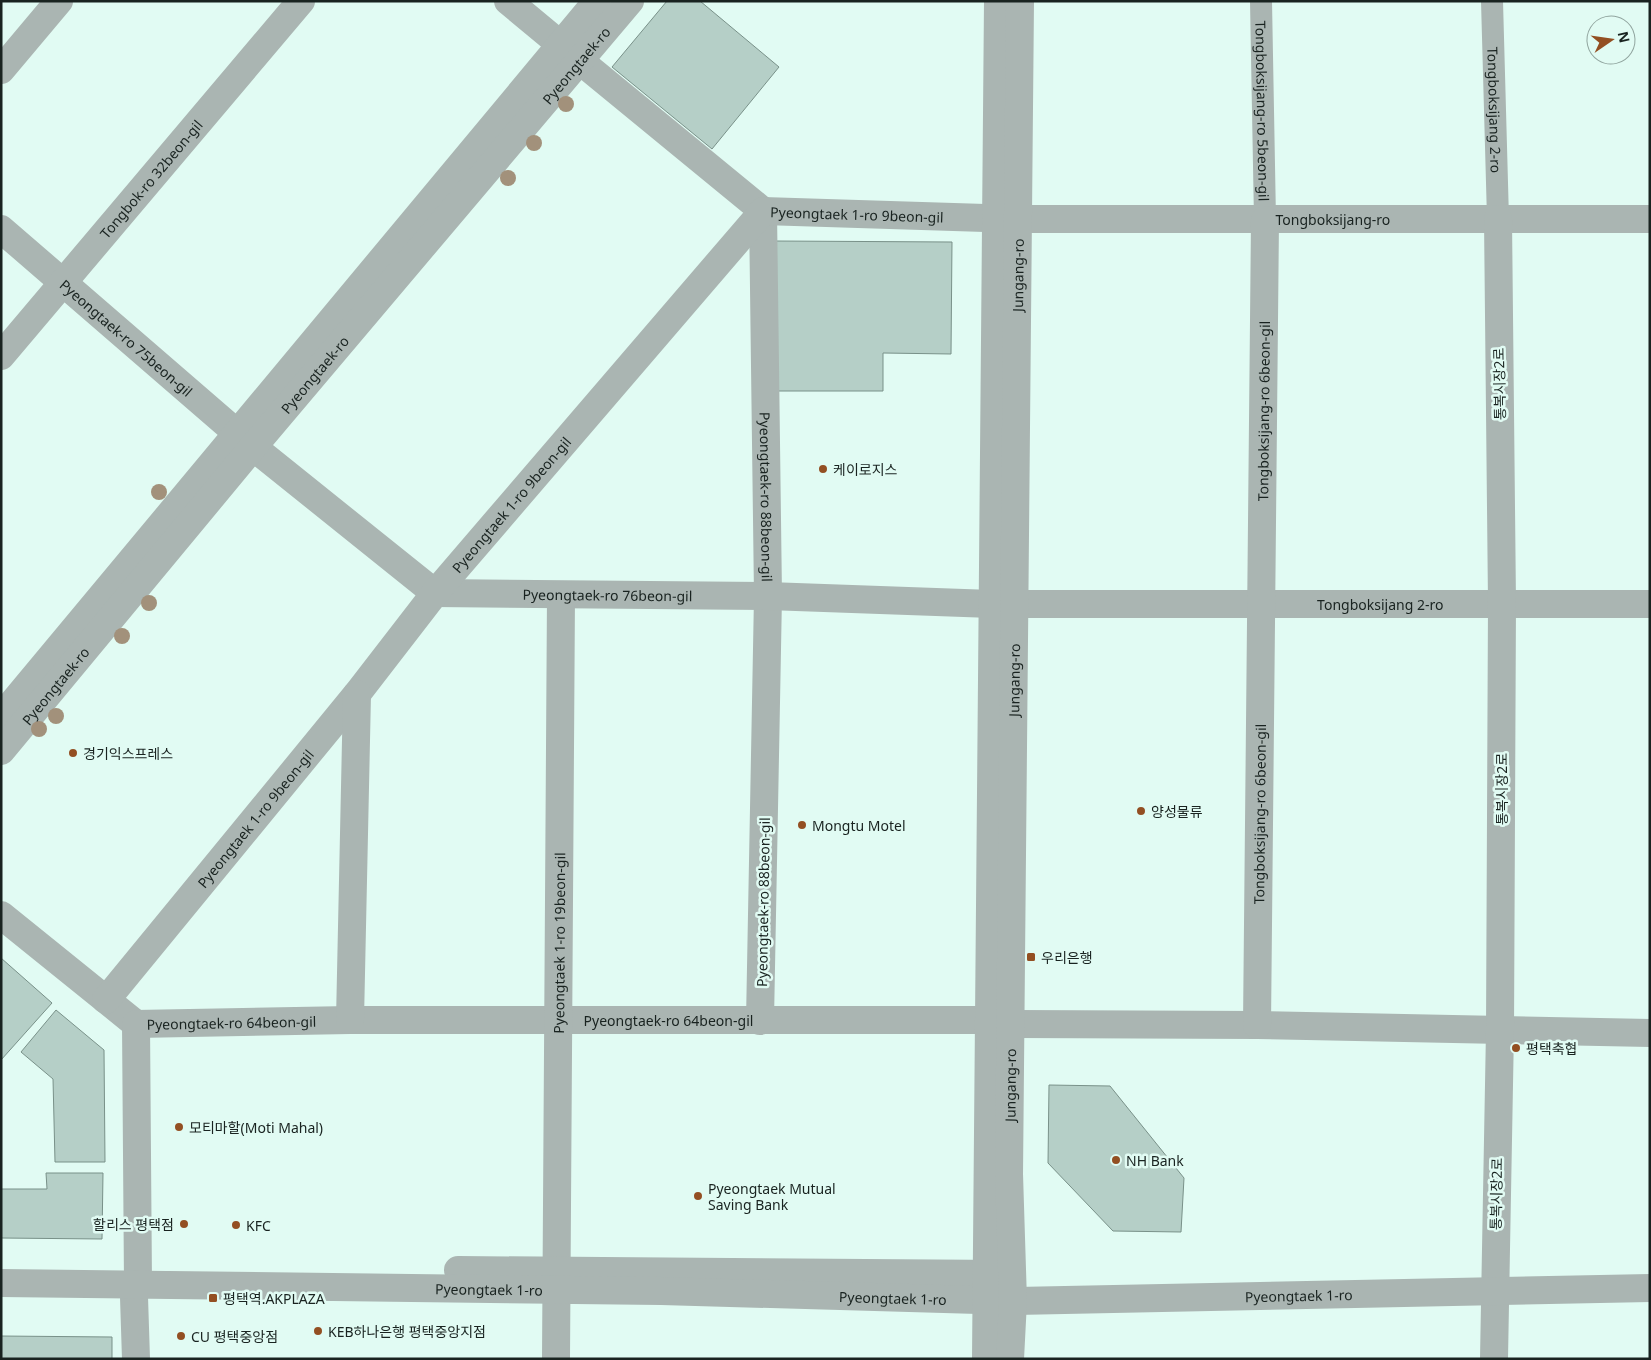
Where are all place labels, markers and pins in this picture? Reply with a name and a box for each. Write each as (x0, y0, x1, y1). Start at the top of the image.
place label: 케이로지스 (833, 460, 898, 479)
marker: 케이로지스 (817, 463, 829, 475)
place label: 경기익스프레스 (83, 744, 173, 763)
marker: 경기익스프레스 (67, 747, 79, 759)
place label: 양성물류 (1151, 802, 1203, 821)
marker: 양성물류 (1135, 805, 1147, 817)
place label: Mongtu Motel (812, 816, 906, 835)
marker: Mongtu Motel (796, 819, 808, 831)
place label: 우리은행 (1041, 948, 1093, 967)
marker: 우리은행 (1025, 951, 1037, 963)
place label: 평택축협 (1526, 1039, 1578, 1058)
marker: 평택축협 (1510, 1042, 1522, 1054)
place label: 모티마할(Moti Mahal) (189, 1118, 323, 1137)
marker: 모티마할(Moti Mahal) (173, 1121, 185, 1133)
place label: NH Bank (1126, 1151, 1184, 1170)
marker: NH Bank (1110, 1154, 1122, 1166)
place label: Pyeongtaek Mutual Saving Bank (708, 1179, 836, 1214)
marker: Pyeongtaek Mutual Saving Bank (692, 1190, 704, 1202)
place label: 할리스 평택점 (93, 1215, 174, 1234)
place label: KFC (246, 1216, 271, 1235)
marker: 할리스 평택점 (178, 1218, 190, 1230)
marker: KFC (230, 1219, 242, 1231)
place label: 평택역.AKPLAZA (223, 1289, 325, 1308)
marker: 평택역.AKPLAZA (207, 1292, 219, 1304)
place label: KEB하나은행 평택중앙지점 (328, 1322, 486, 1341)
marker: KEB하나은행 평택중앙지점 (312, 1325, 324, 1337)
place label: CU 평택중앙점 (191, 1327, 278, 1346)
marker: CU 평택중앙점 (175, 1330, 187, 1342)

